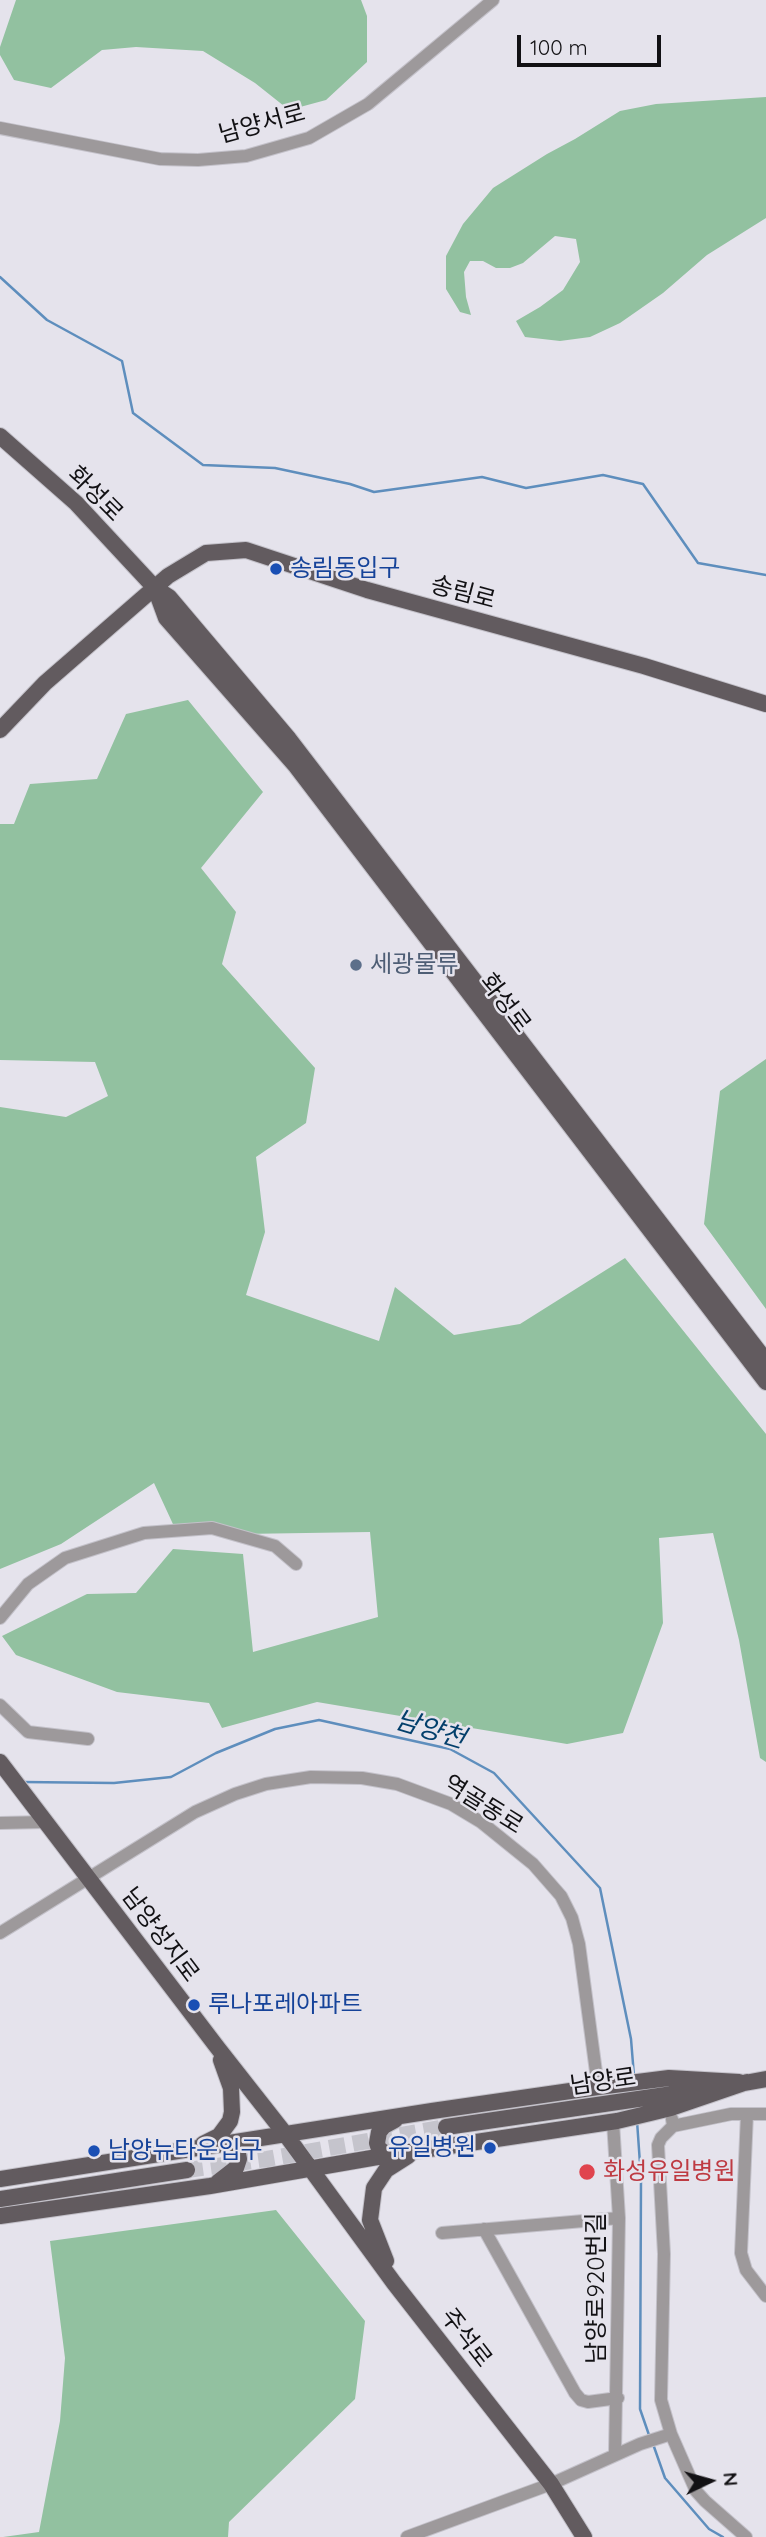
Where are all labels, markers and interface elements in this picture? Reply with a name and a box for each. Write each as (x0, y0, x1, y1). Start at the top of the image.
scale bar (521, 21, 664, 65)
text: 100 m (530, 34, 588, 60)
street label: 남양서로 (216, 99, 308, 149)
street label: 화성로 (61, 460, 129, 528)
place label: 송림동입구 (290, 555, 400, 583)
marker: 송림동입구 (268, 561, 284, 577)
street label: 송림로 (427, 571, 499, 615)
place label: 세광물류 (370, 951, 458, 979)
marker: 세광물류 (348, 957, 364, 973)
street label: 화성로 (474, 968, 536, 1038)
water label: 남양천 (391, 1705, 469, 1755)
street label: 역골동로 (438, 1769, 528, 1841)
street label: 남양성지로 (115, 1882, 205, 1988)
place label: 루나포레아파트 (208, 1991, 363, 2019)
marker: 루나포레아파트 (186, 1997, 202, 2013)
street label: 남양로 (568, 2063, 638, 2101)
place label: 유일병원 (388, 2134, 476, 2162)
place label: 남양뉴타운입구 (108, 2137, 263, 2165)
marker: 유일병원 (482, 2140, 498, 2156)
marker: 남양뉴타운입구 (86, 2143, 102, 2159)
place label: 화성유일병원 (603, 2158, 735, 2186)
marker: 화성유일병원 (577, 2162, 597, 2182)
street label: 남양로920번길 (583, 2212, 611, 2364)
street label: 주석로 (434, 2303, 498, 2373)
north arrow (675, 2446, 745, 2516)
text: N (718, 2471, 743, 2487)

